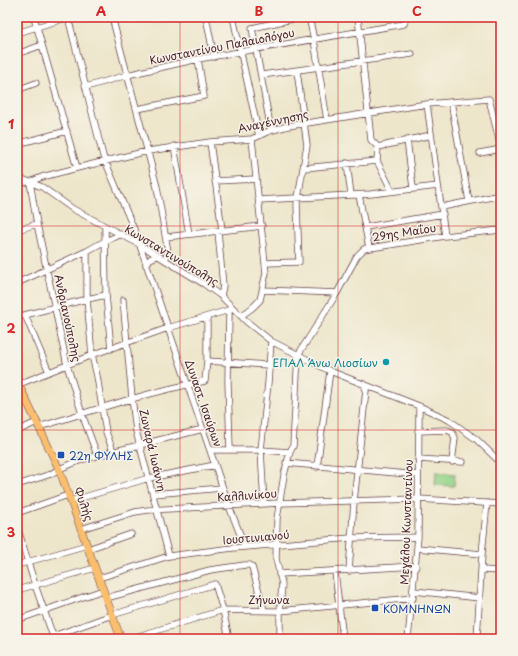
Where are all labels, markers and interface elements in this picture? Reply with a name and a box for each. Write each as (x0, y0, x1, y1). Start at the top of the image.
text: A (96, 1, 106, 20)
text: B (255, 1, 264, 20)
text: C (412, 1, 422, 20)
street label: Κωνσταντίνου Παλαιολόγου (148, 24, 296, 68)
street label: Αναγέννησης (236, 105, 310, 137)
text: 1 (8, 114, 14, 133)
street label: 29ης Μαΐου (371, 219, 437, 245)
street label: Κωνσταντινούπολης (122, 220, 223, 290)
street label: Ανδριανούπολης (50, 273, 86, 364)
text: 2 (6, 318, 16, 337)
place label: ΕΠΑΛ Άνω Λιοσίων (272, 354, 378, 371)
street label: Δυναστ. Ισαύρων (181, 357, 227, 449)
marker: ΕΠΑΛ Άνω Λιοσίων (381, 357, 391, 367)
street label: Ζωναρά Ιωάννη (135, 407, 171, 493)
place label: 22η ΦΥΛΗΣ (69, 447, 133, 464)
marker: 22η ΦΥΛΗΣ (56, 450, 66, 460)
street label: Μεγάλου Κωνσταντίνου (395, 459, 417, 585)
street label: Καλλινίκου (216, 484, 278, 506)
street label: Φυλής (70, 485, 98, 524)
text: 3 (7, 522, 16, 541)
street label: Ιουστινιανού (222, 526, 290, 548)
street label: Ζήνωνα (248, 591, 290, 608)
place label: ΚΟΜΝΗΝΩΝ (383, 600, 451, 617)
marker: ΚΟΜΝΗΝΩΝ (370, 603, 380, 613)

